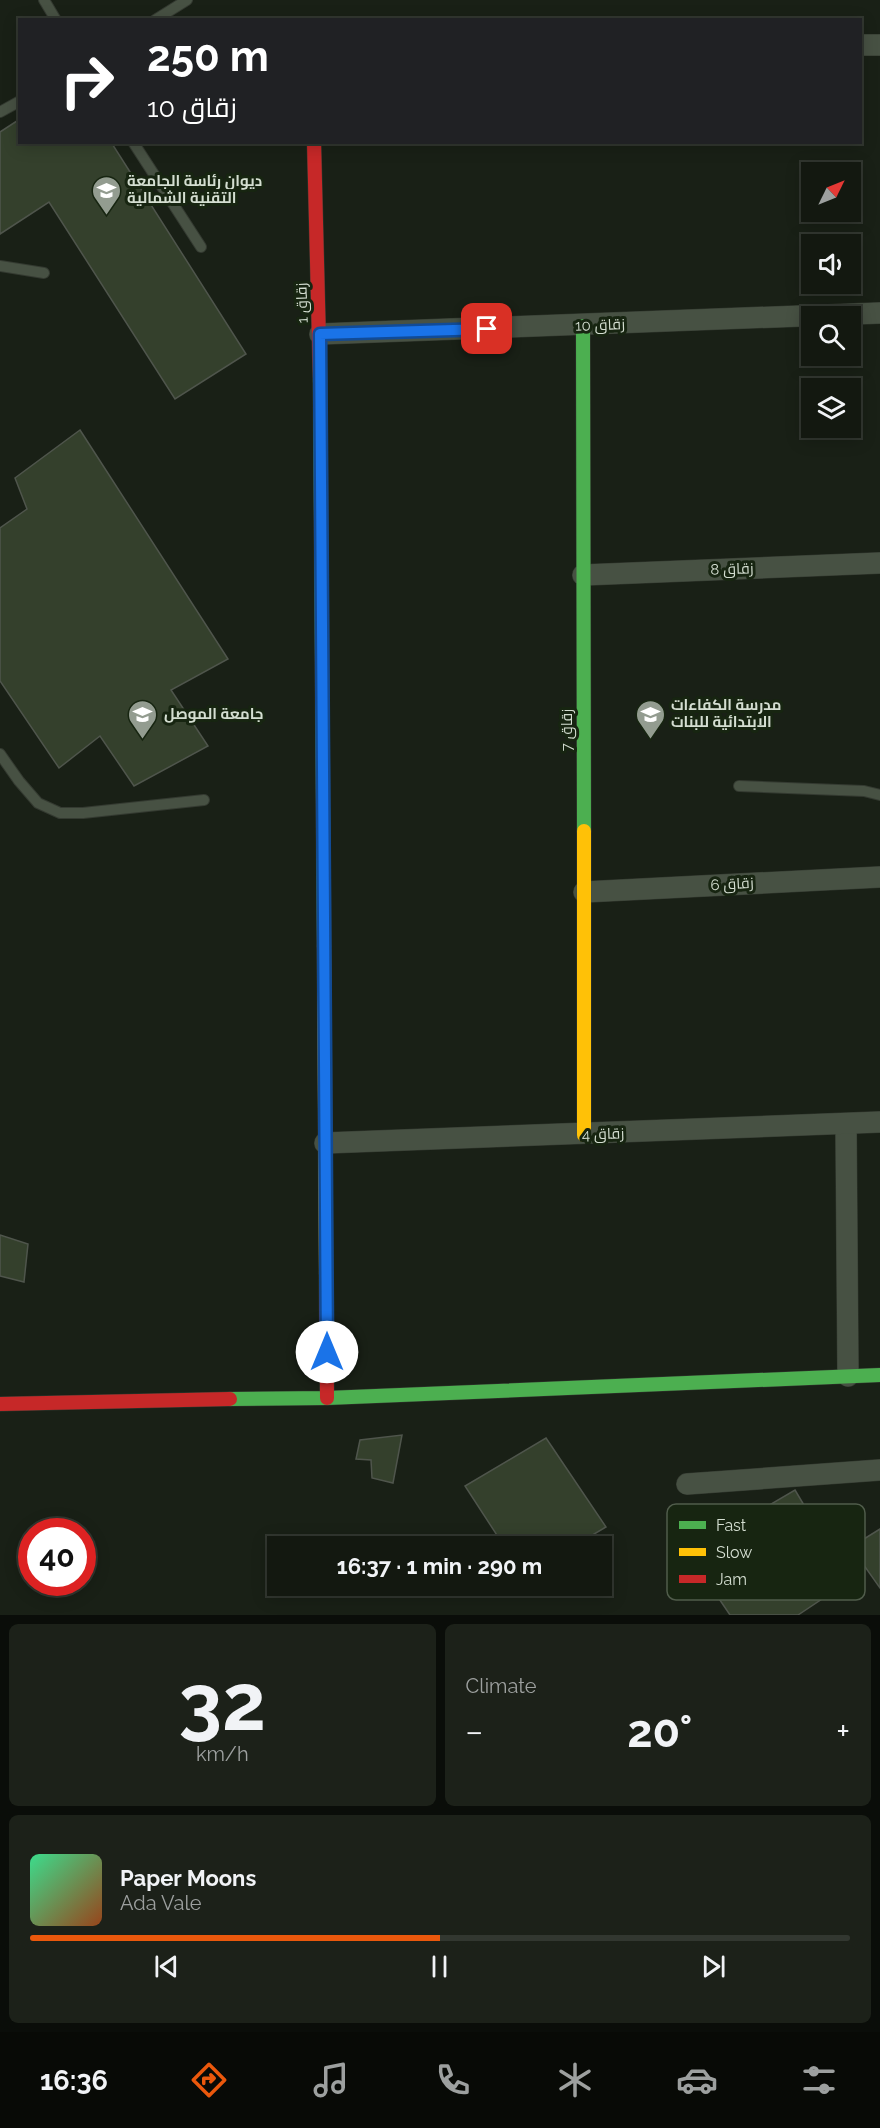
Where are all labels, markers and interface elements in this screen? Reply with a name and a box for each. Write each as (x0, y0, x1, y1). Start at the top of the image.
text: 250 m (147, 32, 269, 81)
icon: right (48, 42, 126, 120)
text: زقاق 10 (147, 92, 237, 123)
north arrow (801, 162, 861, 222)
map controls (801, 162, 861, 438)
place label: ديوان رئاسة الجامعة التقنية الشمالية (127, 172, 262, 207)
school or university icon: ديوان رئاسة الجامعة التقنية الشمالية (90, 174, 122, 216)
button: sound (801, 234, 861, 294)
street label: زقاق 1 (292, 282, 313, 324)
pin (461, 303, 512, 354)
button: search (801, 306, 861, 366)
icon: arrive (470, 312, 503, 345)
street label: زقاق 10 (575, 315, 625, 336)
button: layers (801, 378, 861, 438)
street label: زقاق 8 (710, 559, 754, 580)
place label: مدرسة الكفاءات الابتدائية للبنات (671, 696, 781, 731)
school or university icon: جامعة الموصل (127, 698, 159, 740)
school or university icon: مدرسة الكفاءات الابتدائية للبنات (634, 698, 666, 740)
place label: جامعة الموصل (164, 705, 263, 723)
street label: زقاق 7 (558, 709, 577, 751)
street label: زقاق 6 (710, 874, 754, 895)
street label: زقاق 4 (581, 1124, 625, 1145)
position arrow (295, 1320, 359, 1384)
legend (667, 1504, 865, 1600)
text: Fast (716, 1516, 747, 1535)
speed limit sign: 40 (18, 1518, 96, 1596)
text: Slow (716, 1543, 752, 1562)
text: 16:37 · 1 min · 290 m (337, 1553, 542, 1579)
text: Jam (716, 1570, 747, 1589)
text: 32 (178, 1657, 266, 1748)
text: Climate (466, 1674, 537, 1698)
text: 20° (627, 1705, 692, 1758)
text: − (466, 1712, 483, 1751)
text: + (836, 1712, 850, 1751)
text: km/h (196, 1742, 249, 1766)
text: Paper Moons (120, 1865, 256, 1891)
text: Ada Vale (120, 1891, 202, 1915)
icon: previous (150, 1950, 183, 1983)
icon: pause (423, 1950, 456, 1983)
icon: next (697, 1950, 730, 1983)
icon: directions (188, 2059, 230, 2101)
icon: music (310, 2059, 352, 2101)
icon: phone (432, 2059, 474, 2101)
icon: climate (554, 2059, 596, 2101)
icon: car (676, 2059, 718, 2101)
icon: filters (798, 2059, 840, 2101)
text: 16:36 (40, 2065, 108, 2096)

